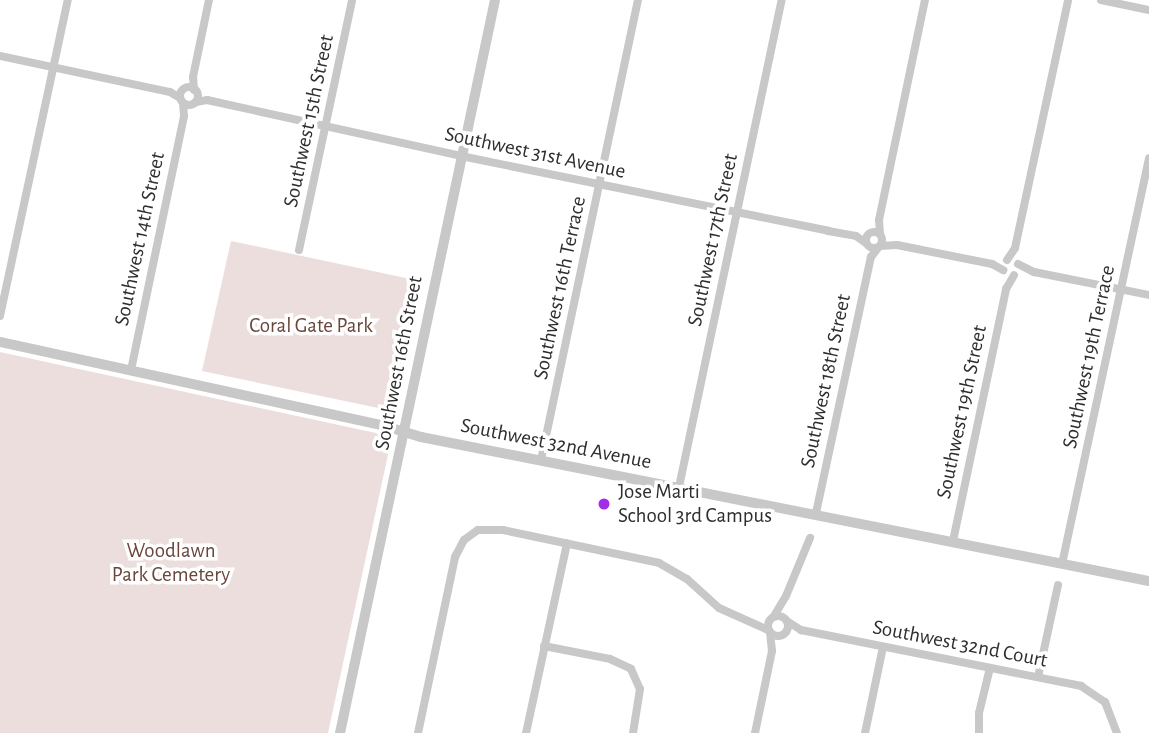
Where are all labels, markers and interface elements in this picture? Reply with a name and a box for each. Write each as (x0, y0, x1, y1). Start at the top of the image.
street label: Southwest 15th Street (278, 32, 340, 210)
street label: Southwest 31st Avenue (442, 122, 628, 184)
street label: Southwest 14th Street (109, 150, 171, 328)
street label: Southwest 17th Street (682, 151, 744, 329)
street label: Southwest 16th Terrace (528, 194, 592, 382)
street label: Southwest 19th Terrace (1057, 263, 1121, 451)
street label: Southwest 16th Street (370, 274, 428, 452)
street label: Southwest 18th Street (795, 292, 857, 470)
park label: Coral Gate Park (249, 313, 373, 339)
street label: Southwest 19th Street (931, 323, 993, 501)
street label: Southwest 32nd Avenue (458, 413, 654, 475)
place label: Jose Marti School 3rd Campus (618, 479, 772, 529)
marker: Jose Marti School 3rd Campus (596, 496, 612, 512)
park label: Woodlawn Park Cemetery (112, 538, 230, 588)
street label: Southwest 32nd Court (871, 615, 1049, 673)

